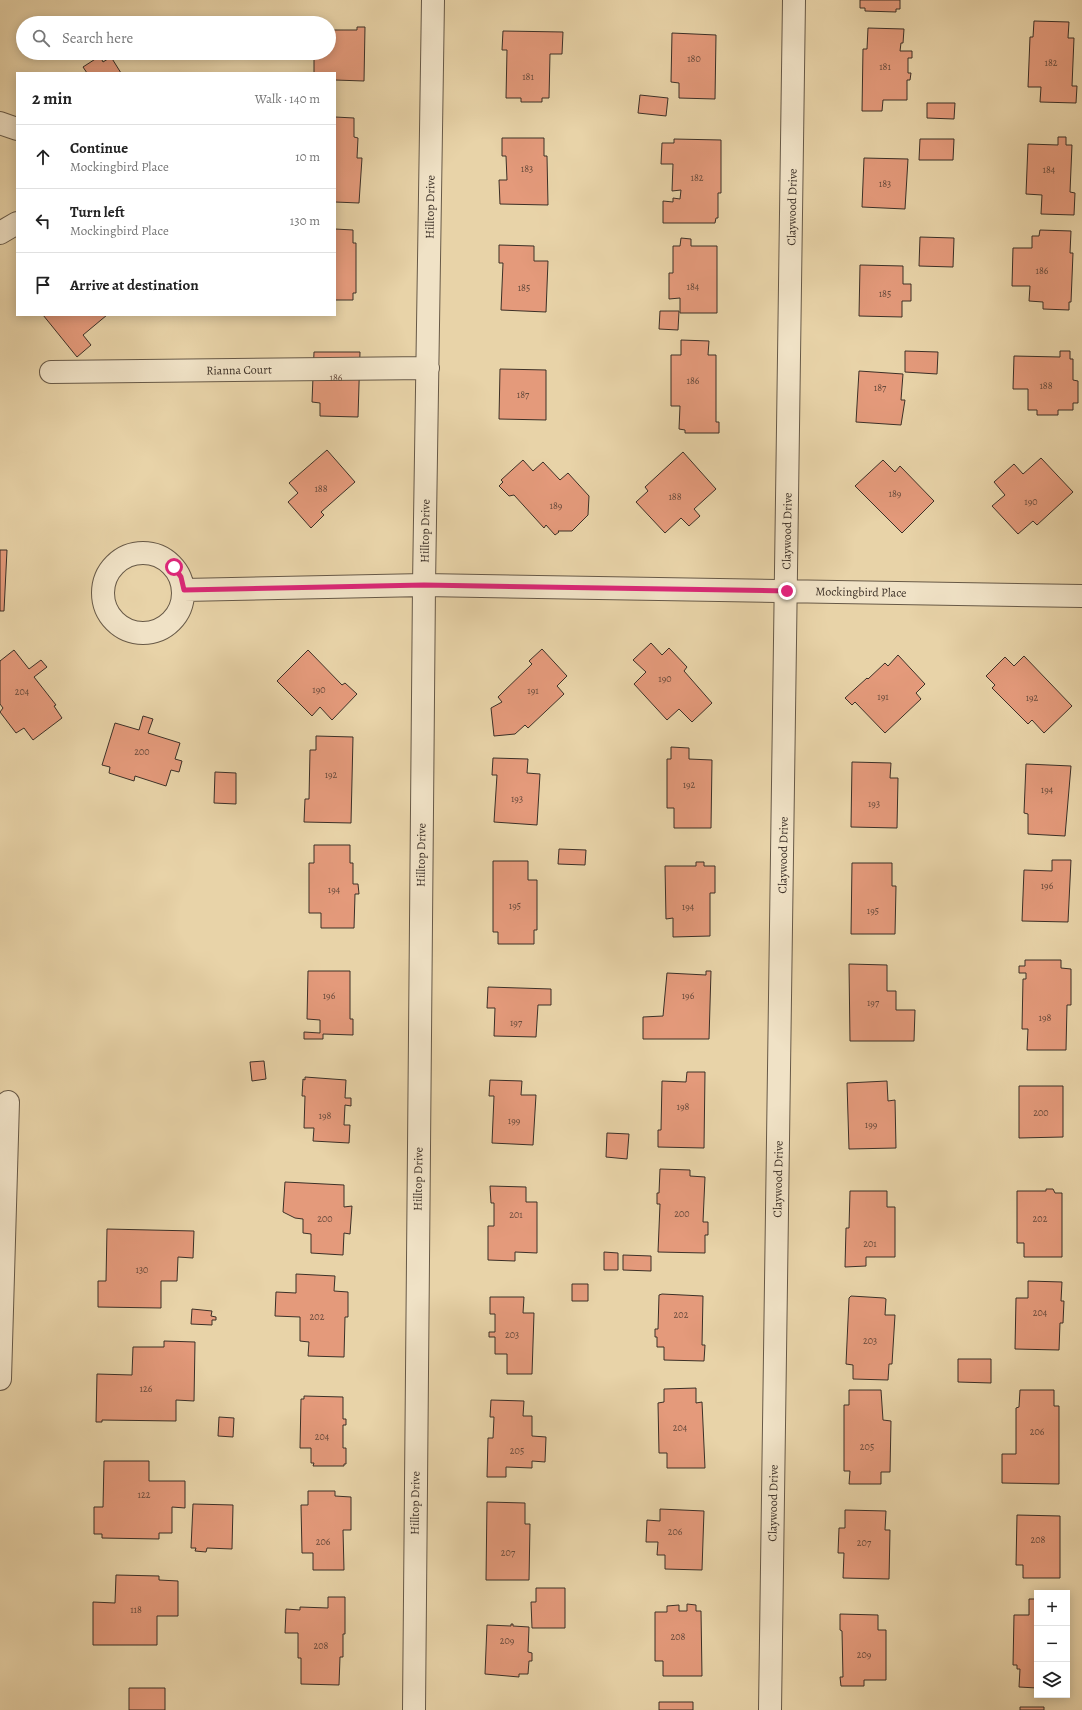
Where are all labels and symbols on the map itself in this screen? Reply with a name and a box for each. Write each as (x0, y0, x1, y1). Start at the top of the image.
house number: 180 (687, 52, 701, 65)
house number: 182 (1044, 56, 1058, 69)
house number: 181 (879, 60, 891, 73)
house number: 181 (522, 70, 534, 83)
house number: 183 (521, 162, 533, 175)
house number: 184 (1043, 163, 1056, 176)
street label: Claywood Drive (783, 168, 801, 246)
house number: 182 (690, 171, 704, 184)
street label: Hilltop Drive (421, 175, 439, 239)
house number: 183 (879, 177, 891, 190)
house number: 186 (1036, 264, 1049, 277)
house number: 184 (687, 280, 700, 293)
house number: 185 (518, 281, 530, 294)
house number: 185 (879, 287, 891, 300)
street label: Rianna Court (206, 361, 272, 379)
house number: 186 (330, 371, 343, 384)
house number: 186 (687, 374, 700, 387)
house number: 188 (1039, 379, 1053, 392)
house number: 187 (874, 381, 887, 394)
house number: 187 (517, 388, 530, 401)
house number: 188 (314, 482, 328, 495)
house number: 189 (889, 487, 902, 500)
house number: 188 (668, 490, 682, 503)
street label: Claywood Drive (778, 492, 796, 570)
house number: 190 (1024, 495, 1038, 508)
street label: Hilltop Drive (416, 499, 434, 563)
house number: 189 (550, 499, 563, 512)
route start (165, 558, 183, 576)
route end (778, 582, 796, 600)
street label: Mockingbird Place (815, 583, 907, 601)
house number: 190 (658, 672, 672, 685)
house number: 190 (312, 683, 326, 696)
house number: 191 (527, 684, 539, 697)
house number: 204 (15, 685, 30, 698)
house number: 191 (877, 690, 889, 703)
house number: 192 (1026, 691, 1039, 704)
house number: 200 (134, 745, 150, 758)
house number: 192 (325, 768, 338, 781)
house number: 192 (683, 778, 696, 791)
house number: 194 (1041, 783, 1054, 796)
house number: 193 (511, 792, 523, 805)
house number: 193 (868, 797, 880, 810)
street label: Claywood Drive (774, 816, 792, 894)
street label: Hilltop Drive (412, 823, 430, 887)
house number: 196 (1041, 879, 1054, 892)
house number: 194 (328, 883, 341, 896)
house number: 195 (509, 899, 521, 912)
house number: 194 (682, 900, 695, 913)
house number: 195 (867, 904, 879, 917)
house number: 196 (323, 989, 336, 1002)
house number: 196 (682, 989, 695, 1002)
house number: 197 (867, 996, 880, 1009)
house number: 198 (1039, 1011, 1052, 1024)
house number: 197 (510, 1016, 523, 1029)
house number: 198 (677, 1100, 690, 1113)
house number: 200 (1033, 1106, 1049, 1119)
house number: 198 (319, 1109, 332, 1122)
house number: 199 (508, 1114, 521, 1127)
house number: 199 (865, 1118, 878, 1131)
street label: Claywood Drive (769, 1140, 787, 1218)
street label: Hilltop Drive (409, 1147, 427, 1211)
house number: 200 (674, 1207, 690, 1220)
house number: 201 (509, 1208, 523, 1221)
house number: 200 (317, 1212, 333, 1225)
house number: 202 (1033, 1212, 1048, 1225)
house number: 201 (863, 1237, 877, 1250)
house number: 130 (136, 1263, 148, 1276)
house number: 204 (1033, 1306, 1048, 1319)
house number: 202 (674, 1308, 689, 1321)
house number: 202 (310, 1310, 325, 1323)
house number: 203 (505, 1328, 519, 1341)
house number: 203 (863, 1334, 877, 1347)
house number: 126 (140, 1382, 153, 1395)
house number: 204 (673, 1421, 688, 1434)
house number: 206 (1030, 1425, 1045, 1438)
house number: 204 (315, 1430, 330, 1443)
house number: 205 (860, 1440, 874, 1453)
house number: 205 (510, 1444, 524, 1457)
street label: Claywood Drive (764, 1464, 782, 1542)
street label: Hilltop Drive (406, 1471, 424, 1535)
house number: 122 (138, 1488, 151, 1501)
house number: 206 (668, 1525, 683, 1538)
house number: 208 (1031, 1533, 1046, 1546)
house number: 206 (316, 1535, 331, 1548)
house number: 207 (857, 1536, 872, 1549)
house number: 207 (501, 1546, 516, 1559)
house number: 118 (130, 1603, 142, 1616)
house number: 208 (671, 1630, 686, 1643)
house number: 209 (500, 1634, 515, 1647)
house number: 208 (314, 1639, 329, 1652)
house number: 209 (857, 1648, 872, 1661)

